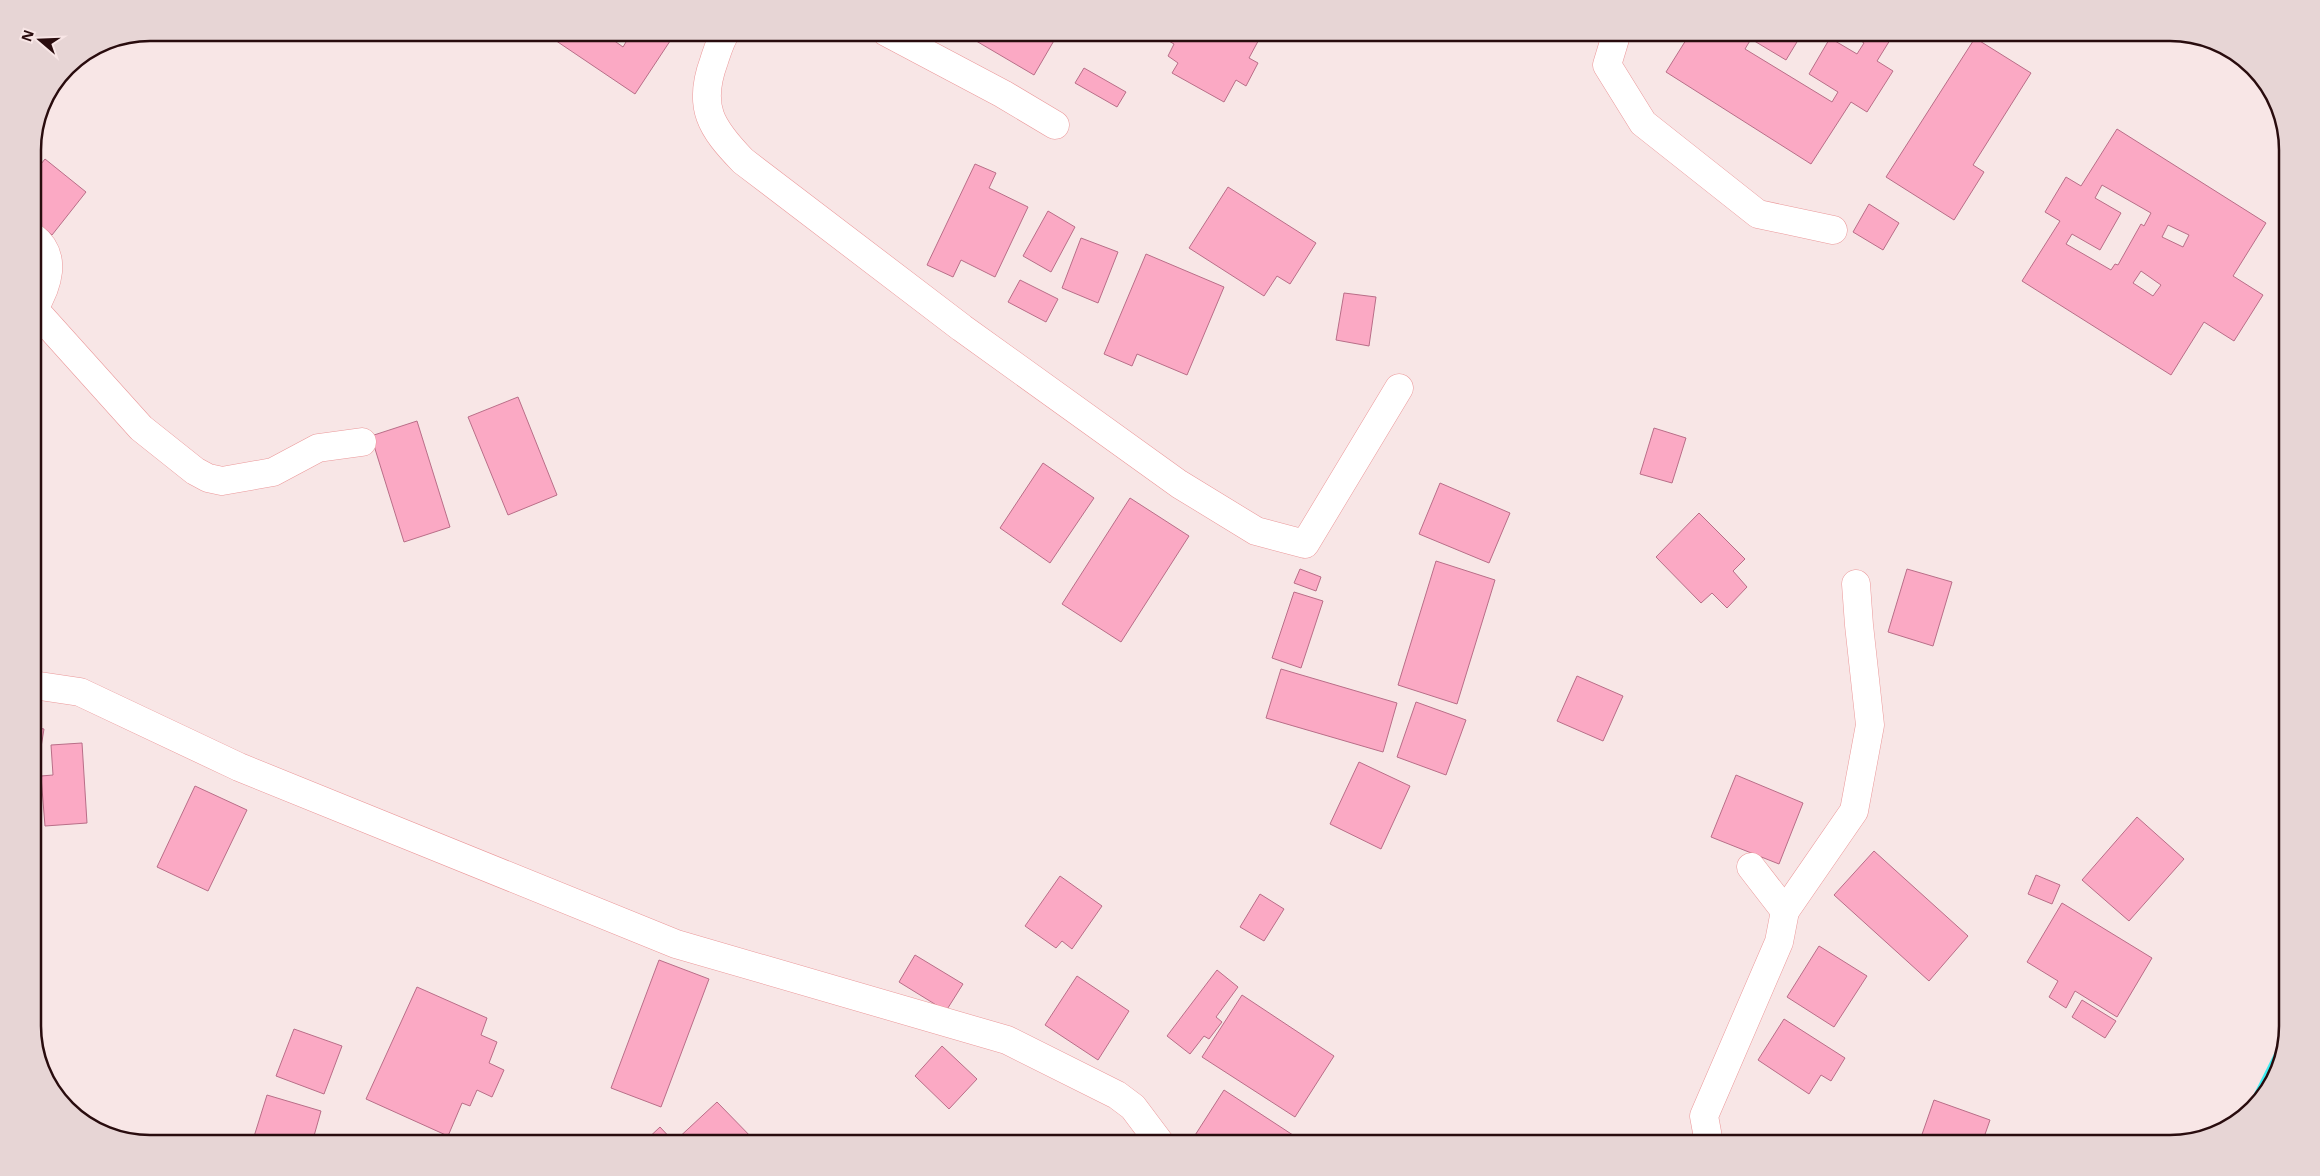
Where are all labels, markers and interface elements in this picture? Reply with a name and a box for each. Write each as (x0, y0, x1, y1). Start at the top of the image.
north arrow (15, 15, 65, 65)
text: N (16, 27, 38, 44)

